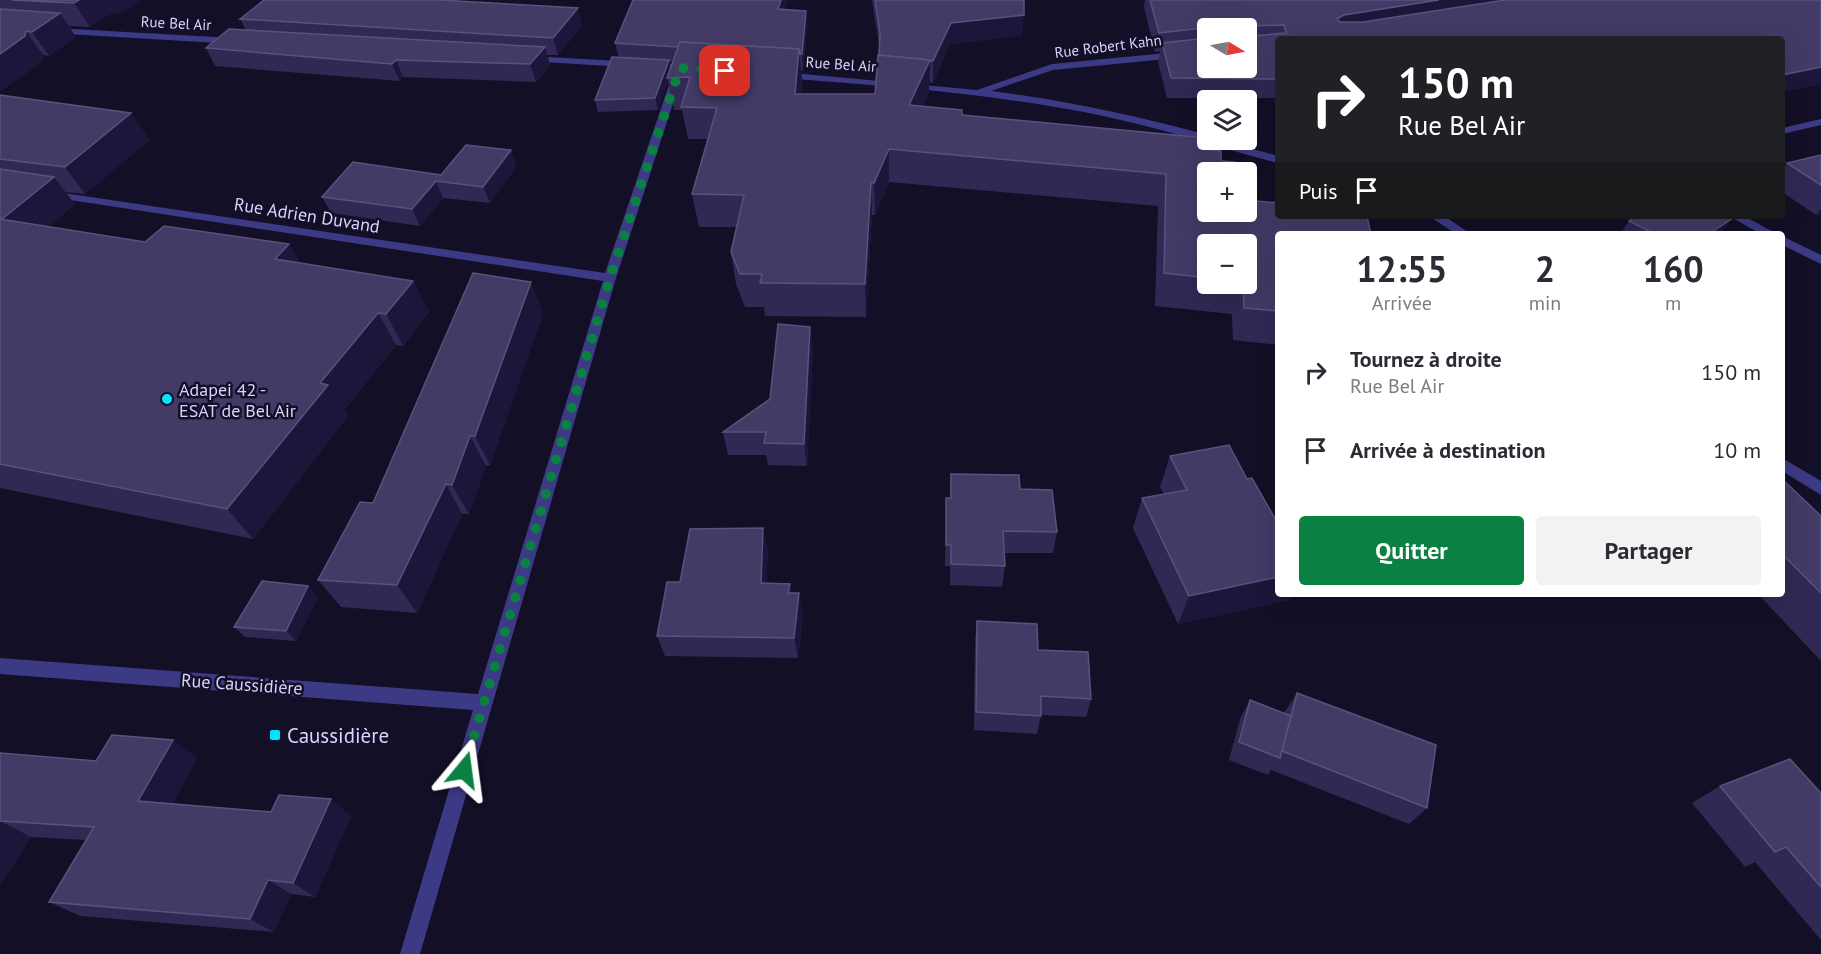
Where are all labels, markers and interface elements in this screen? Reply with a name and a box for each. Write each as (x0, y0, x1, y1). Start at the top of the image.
street label: Rue Bel Air (140, 12, 212, 34)
north arrow (1197, 18, 1257, 78)
map controls (1197, 18, 1257, 294)
street label: Rue Robert Kahn (1053, 30, 1163, 62)
pin (699, 45, 750, 96)
street label: Rue Bel Air (805, 52, 877, 76)
icon: arrive (708, 54, 741, 87)
text: 150 m (1398, 55, 1514, 110)
icon: right (1299, 60, 1377, 138)
button: layers (1197, 90, 1257, 150)
text: Rue Bel Air (1398, 108, 1525, 142)
button: + (1197, 162, 1257, 222)
icon: arrive (1350, 174, 1383, 207)
text: Puis (1299, 177, 1338, 205)
street label: Rue Adrien Duvand (233, 192, 381, 238)
button: − (1197, 234, 1257, 294)
text: 12:55 (1356, 245, 1448, 292)
text: 2 (1535, 245, 1555, 292)
text: 160 (1643, 245, 1704, 292)
text: Arrivée (1372, 290, 1432, 316)
text: min (1529, 290, 1561, 316)
text: m (1665, 290, 1681, 316)
text: Tournez à droite (1350, 345, 1502, 373)
icon: right (1299, 356, 1332, 389)
text: 150 m (1701, 358, 1761, 386)
text: Rue Bel Air (1350, 373, 1444, 399)
place label: Adapei 42 - ESAT de Bel Air (179, 378, 296, 422)
marker: Adapei 42 - ESAT de Bel Air (160, 392, 174, 406)
icon: arrive (1299, 434, 1332, 467)
text: Arrivée à destination (1350, 436, 1546, 464)
text: 10 m (1713, 436, 1761, 464)
button: Quitter (1299, 516, 1524, 585)
button: Partager (1536, 516, 1761, 585)
street label: Rue Caussidière (181, 668, 303, 700)
place label: Caussidière (287, 722, 389, 749)
marker: Caussidière (268, 728, 282, 742)
position arrow (432, 738, 496, 802)

